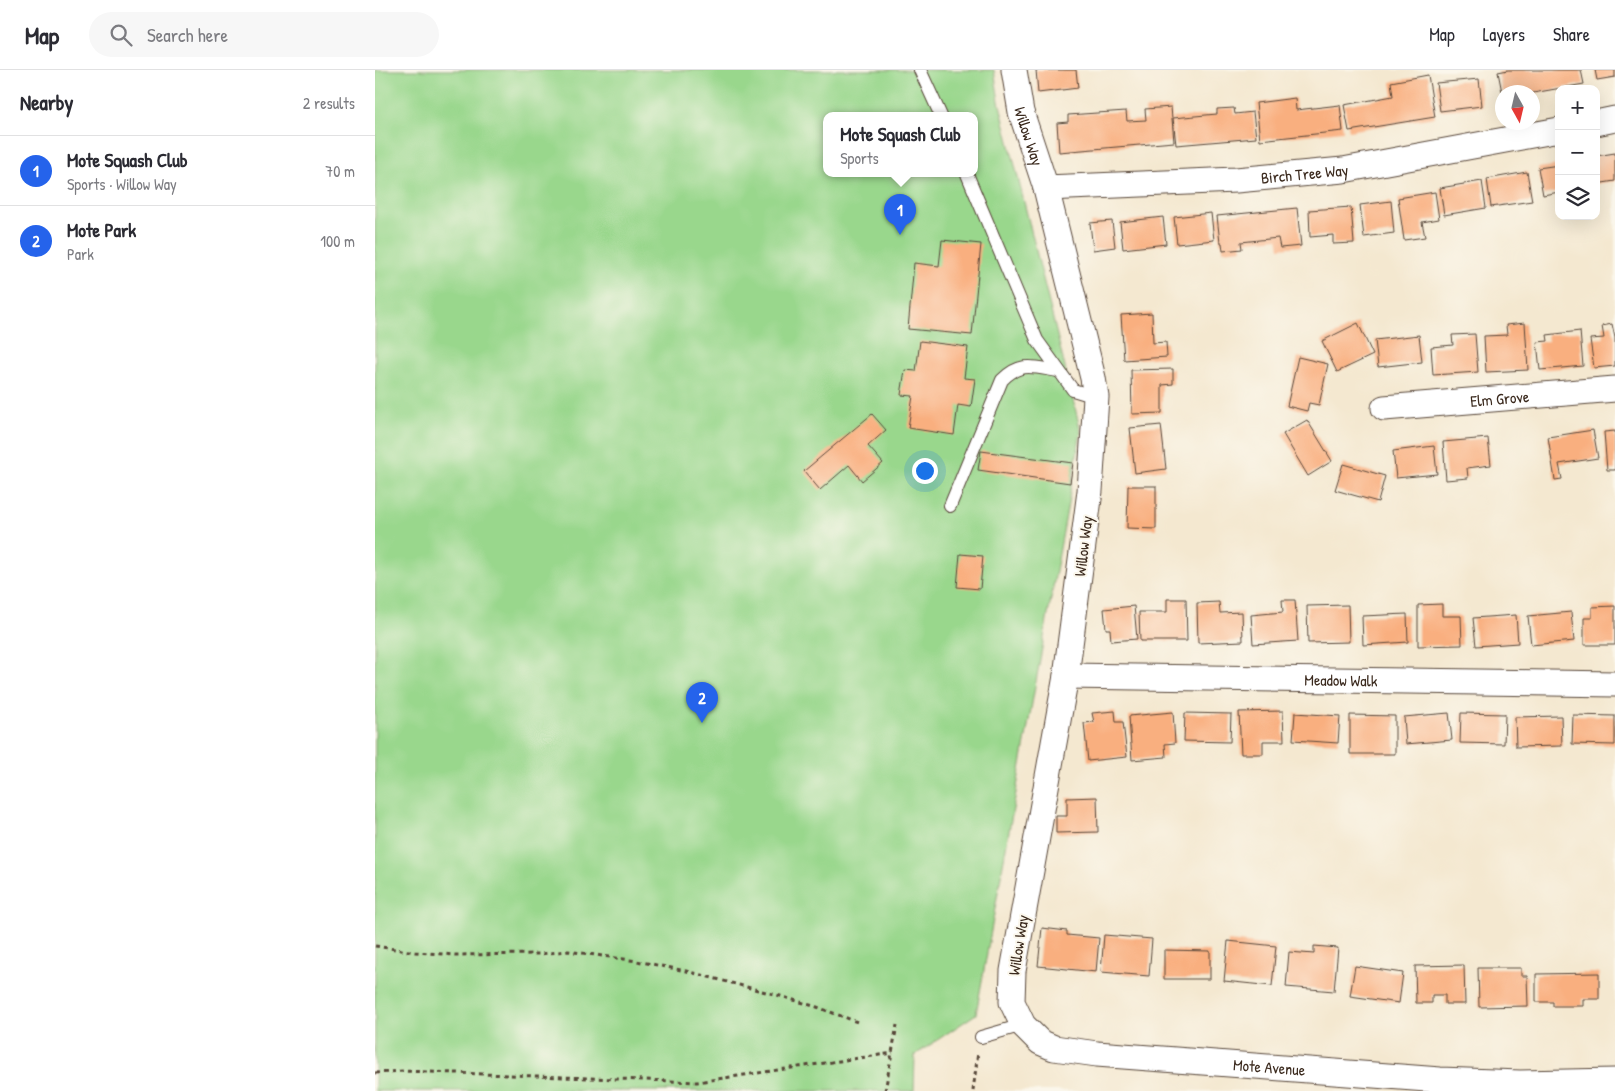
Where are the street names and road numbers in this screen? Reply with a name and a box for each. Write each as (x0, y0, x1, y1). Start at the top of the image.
street label: Willow Way (1009, 105, 1049, 169)
street label: Birch Tree Way (1260, 158, 1350, 189)
street label: Elm Grove (1469, 385, 1531, 412)
street label: Willow Way (1068, 514, 1098, 578)
street label: Meadow Walk (1304, 668, 1378, 692)
street label: Willow Way (1002, 913, 1034, 977)
street label: Mote Avenue (1232, 1053, 1307, 1081)

